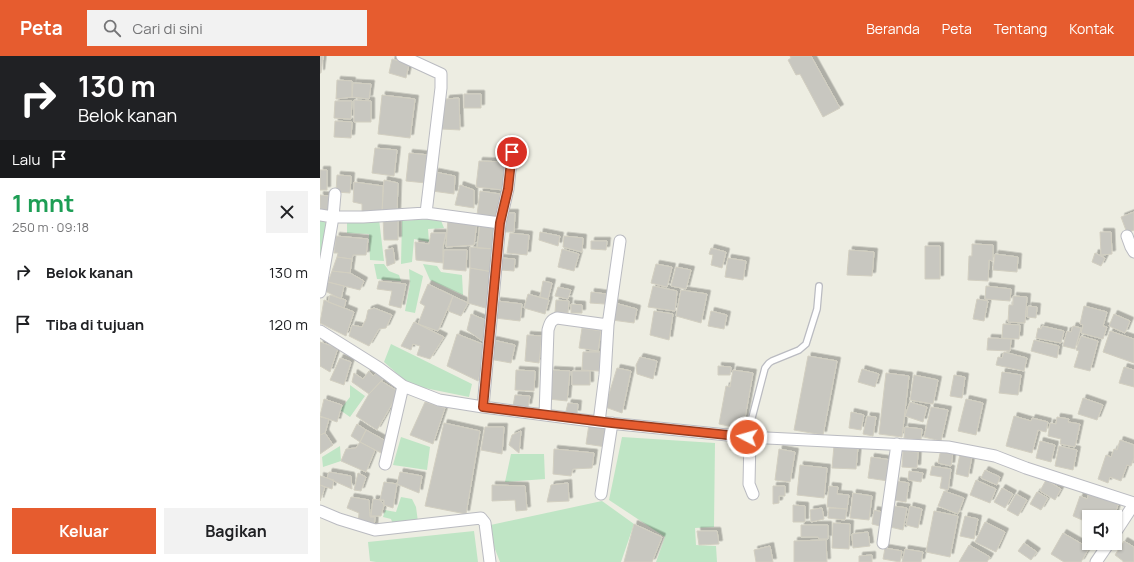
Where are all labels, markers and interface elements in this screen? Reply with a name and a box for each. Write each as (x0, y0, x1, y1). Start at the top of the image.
search box (87, 10, 367, 46)
text: Peta (20, 15, 63, 41)
icon: search (101, 17, 123, 39)
text: Cari di sini (133, 18, 203, 39)
text: Beranda (866, 19, 920, 38)
text: Peta (942, 19, 972, 38)
text: Tentang (994, 19, 1047, 38)
text: Kontak (1069, 19, 1114, 38)
text: 130 m (78, 67, 156, 105)
icon: right (12, 72, 64, 124)
text: Belok kanan (78, 103, 177, 127)
pin (495, 135, 529, 169)
icon: arrive (501, 141, 523, 163)
icon: arrive (48, 148, 70, 170)
text: Lalu (12, 149, 40, 170)
text: 1 mnt (12, 186, 74, 219)
button: close (266, 191, 308, 233)
text: 250 m · 09:18 (12, 218, 89, 236)
icon: right (12, 261, 34, 283)
text: Belok kanan (46, 262, 133, 283)
text: 130 m (269, 262, 308, 283)
icon: arrive (12, 313, 34, 335)
text: Tiba di tujuan (46, 314, 144, 335)
text: 120 m (269, 314, 308, 335)
position arrow (726, 416, 768, 458)
button: Keluar (12, 508, 156, 554)
button: Bagikan (164, 508, 308, 554)
map controls (1082, 510, 1122, 550)
button: sound (1082, 510, 1122, 550)

